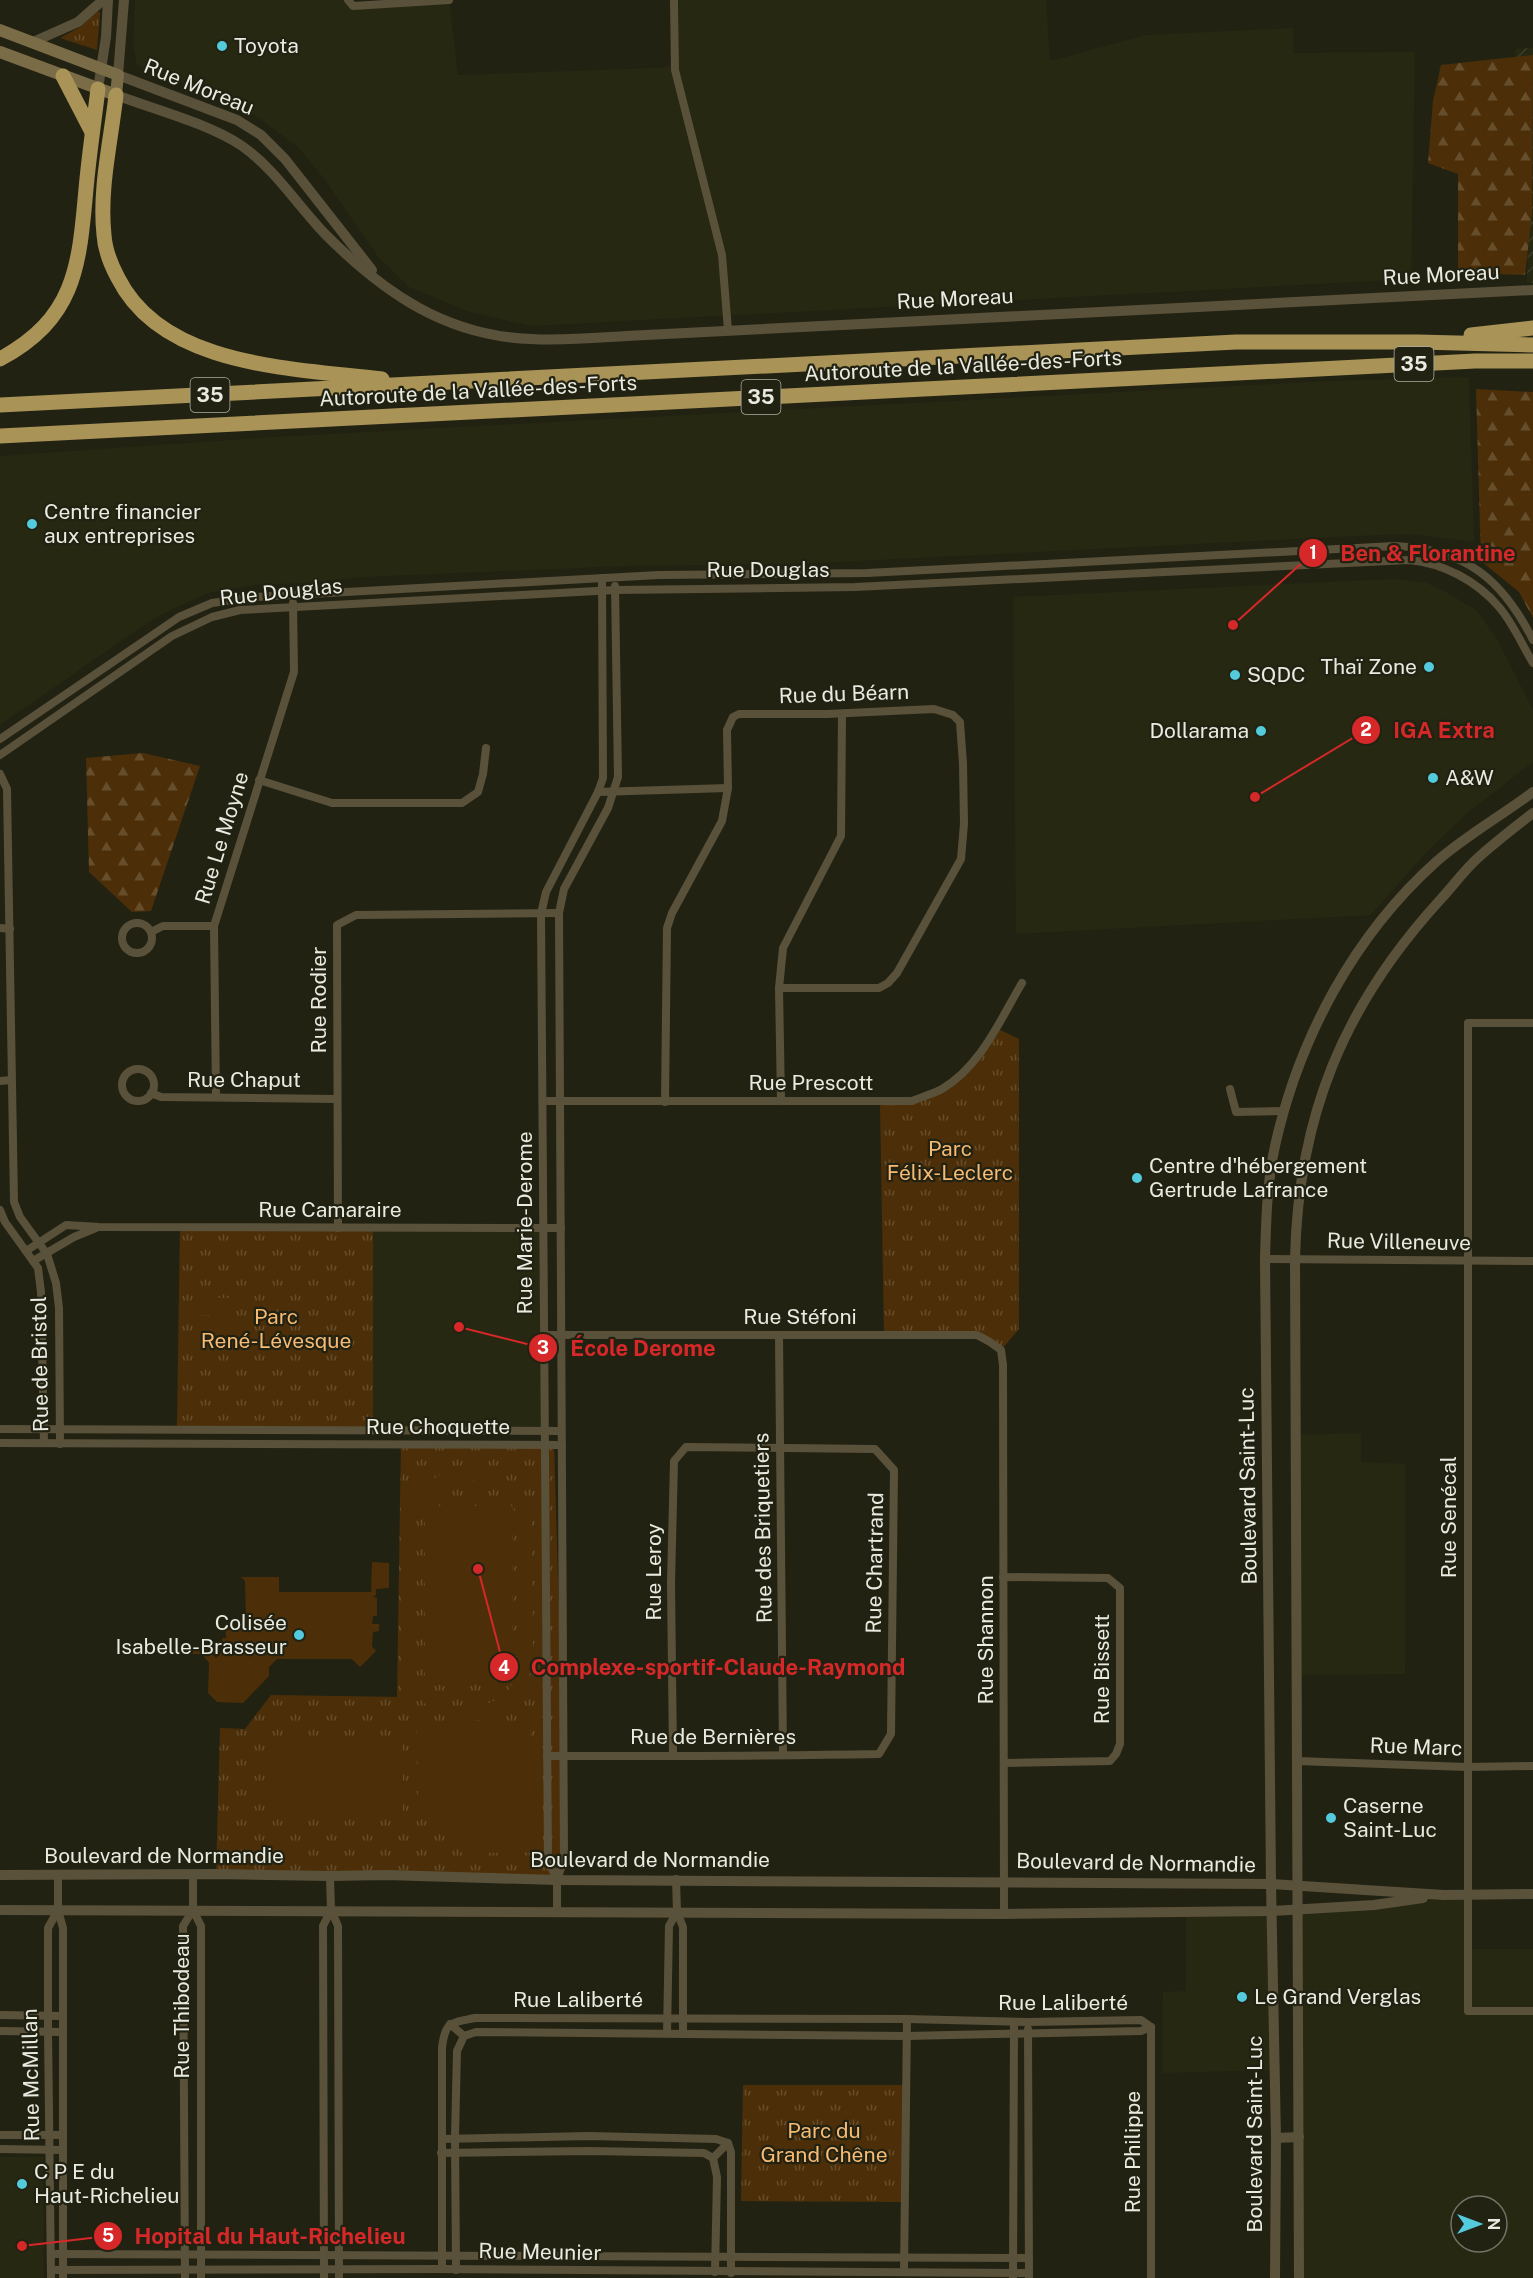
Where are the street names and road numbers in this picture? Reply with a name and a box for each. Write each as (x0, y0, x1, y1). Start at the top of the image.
street label: Rue Moreau (140, 53, 258, 120)
street label: Rue Moreau (1382, 259, 1500, 290)
street label: Rue Moreau (896, 283, 1014, 314)
street label: Autoroute de la Vallée-des-Forts (803, 345, 1123, 386)
road number: 35 (1394, 347, 1434, 381)
street label: Autoroute de la Vallée-des-Forts (318, 370, 638, 411)
road number: 35 (190, 378, 230, 412)
road number: 35 (742, 380, 780, 414)
street label: Rue Douglas (706, 557, 830, 582)
street label: Rue Douglas (218, 573, 343, 610)
street label: Rue du Béarn (778, 679, 910, 708)
street label: Rue Le Moyne (190, 769, 254, 907)
street label: Rue Rodier (306, 947, 331, 1053)
street label: Rue Chaput (187, 1067, 301, 1092)
street label: Rue Prescott (749, 1070, 873, 1095)
street label: Rue Marie-Derome (512, 1131, 537, 1315)
street label: Rue Camaraire (258, 1197, 402, 1222)
street label: Rue Villeneuve (1327, 1228, 1471, 1255)
street label: Rue de Bristol (26, 1296, 53, 1432)
street label: Rue Stéfoni (743, 1304, 857, 1329)
street label: Boulevard Saint-Luc (1233, 1387, 1262, 1585)
street label: Rue Choquette (366, 1414, 510, 1439)
street label: Rue des Briquetiers (748, 1433, 777, 1623)
street label: Rue Senécal (1436, 1456, 1461, 1578)
street label: Rue Chartrand (861, 1492, 888, 1634)
street label: Rue Leroy (641, 1523, 666, 1621)
street label: Rue Shannon (973, 1575, 998, 1705)
street label: Rue Bissett (1089, 1614, 1114, 1724)
street label: Rue de Bernières (630, 1724, 796, 1749)
street label: Rue Marc (1369, 1732, 1463, 1761)
street label: Boulevard de Normandie (44, 1843, 284, 1868)
street label: Boulevard de Normandie (530, 1847, 770, 1872)
street label: Boulevard de Normandie (1016, 1848, 1256, 1877)
street label: Rue Thibodeau (169, 1933, 194, 2079)
street label: Rue Laliberté (513, 1987, 643, 2012)
street label: Rue Laliberté (998, 1990, 1128, 2015)
street label: Rue McMillan (17, 2008, 44, 2142)
street label: Boulevard Saint-Luc (1242, 2035, 1267, 2233)
street label: Rue Philippe (1120, 2091, 1145, 2213)
street label: Rue Meunier (478, 2238, 602, 2265)

